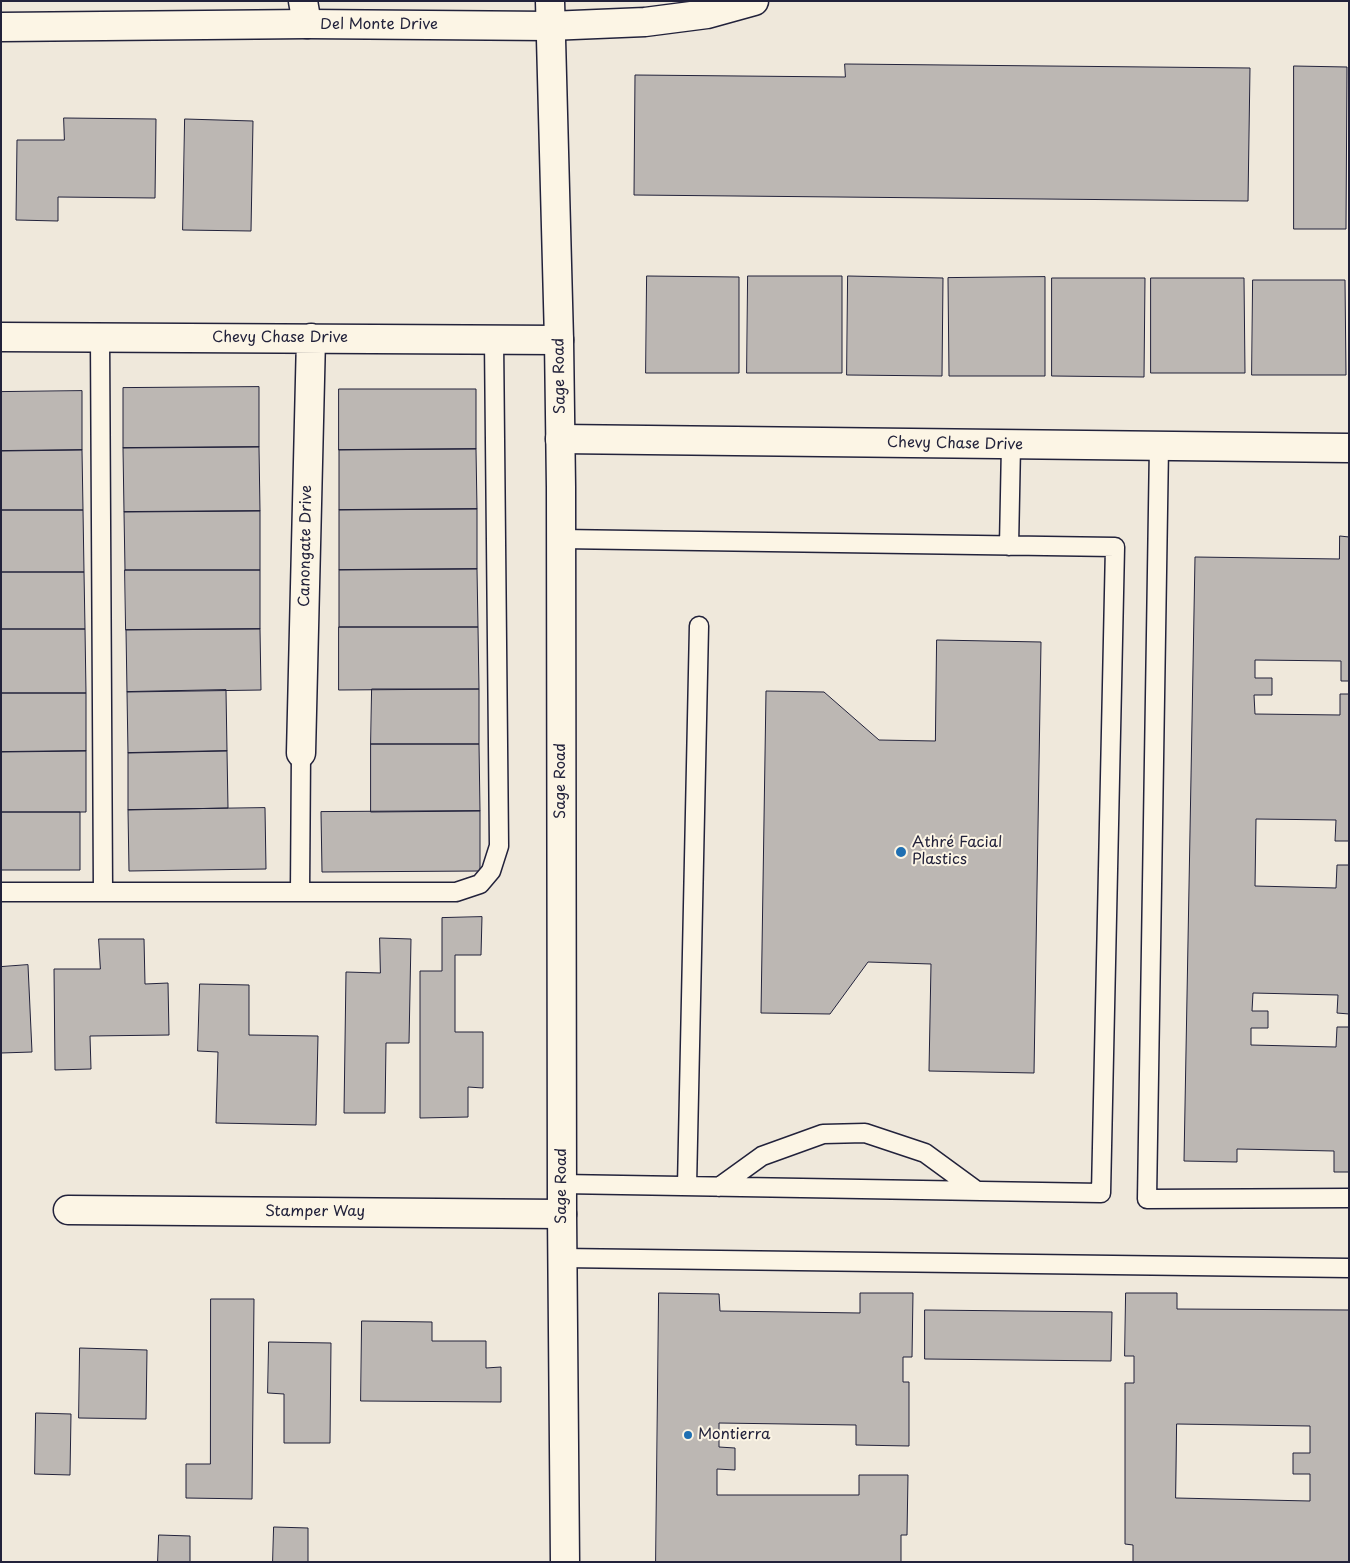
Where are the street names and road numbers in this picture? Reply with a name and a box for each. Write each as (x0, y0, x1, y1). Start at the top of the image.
street label: Del Monte Drive (320, 16, 438, 34)
street label: Chevy Chase Drive (212, 329, 348, 347)
street label: Sage Road (550, 338, 570, 414)
street label: Chevy Chase Drive (887, 434, 1023, 454)
street label: Canongate Drive (296, 485, 316, 607)
street label: Sage Road (552, 743, 570, 819)
street label: Sage Road (553, 1148, 571, 1224)
street label: Stamper Way (265, 1203, 365, 1221)

